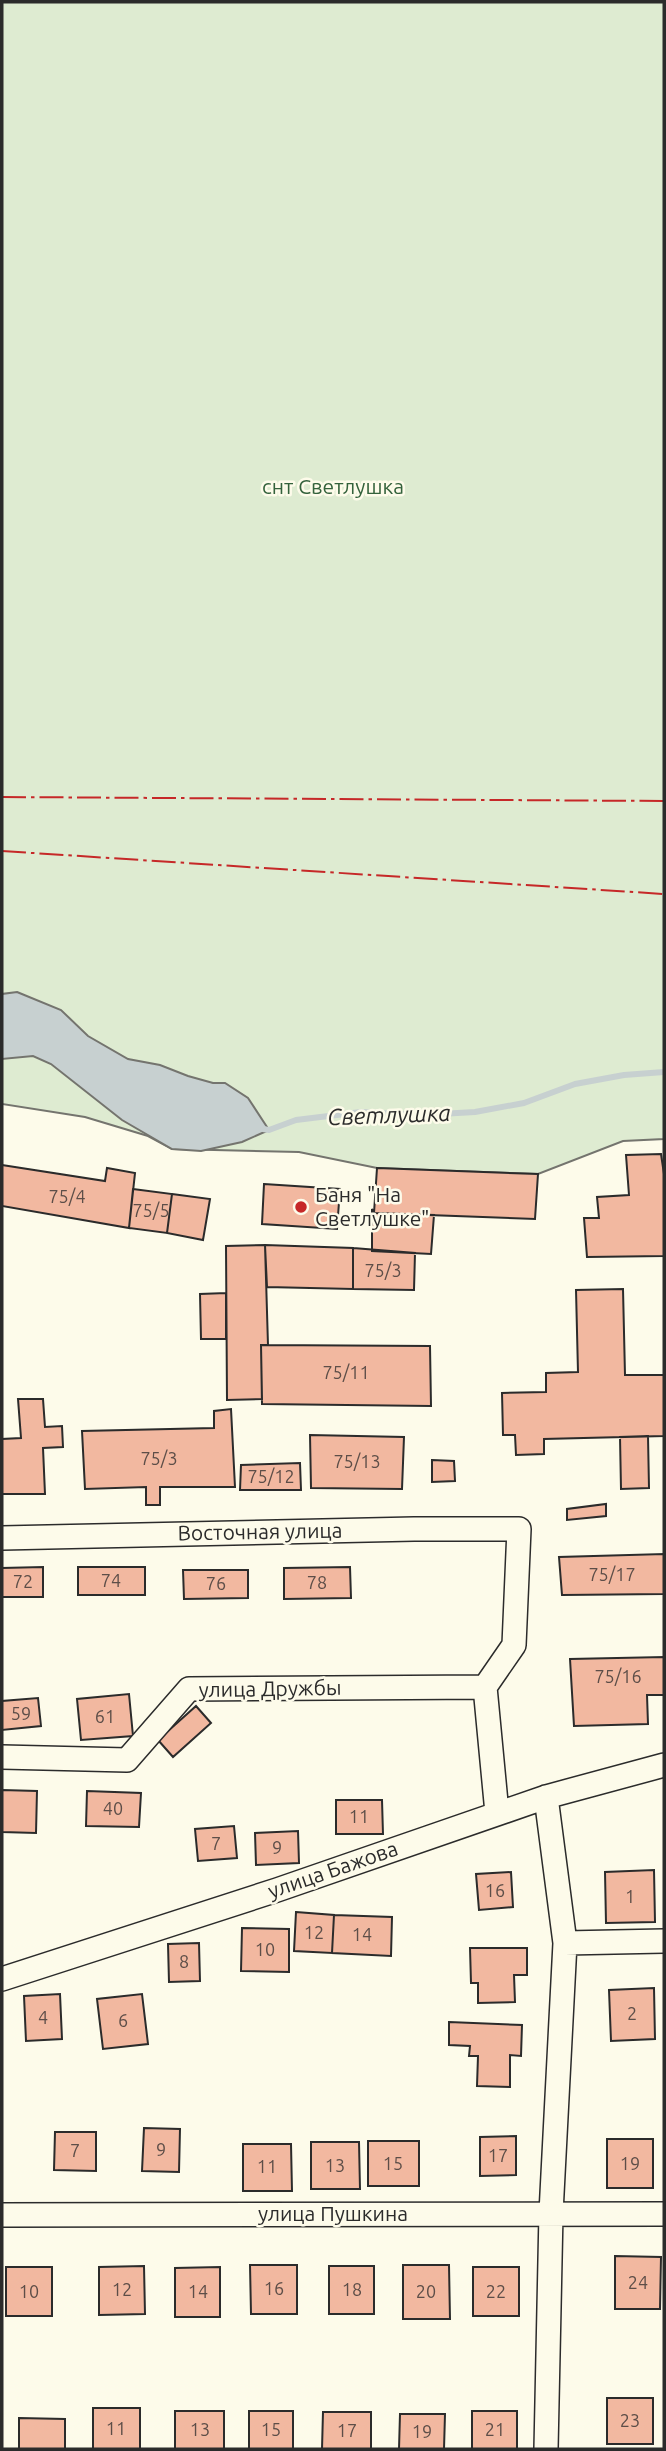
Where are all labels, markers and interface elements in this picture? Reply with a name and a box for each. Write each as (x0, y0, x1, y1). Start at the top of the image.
park label: снт Светлушка (262, 474, 404, 498)
water label: Светлушка (327, 1100, 451, 1129)
place label: Баня "На Светлушке" (315, 1182, 429, 1230)
house number: 75/4 (48, 1186, 86, 1206)
marker: Баня "На Светлушке" (293, 1199, 309, 1215)
house number: 75/5 (132, 1200, 170, 1220)
house number: 75/3 (364, 1260, 402, 1280)
house number: 75/11 (322, 1362, 370, 1382)
house number: 75/3 (140, 1448, 178, 1468)
house number: 75/13 (333, 1451, 381, 1471)
house number: 75/12 (247, 1466, 295, 1486)
street label: Восточная улица (177, 1518, 343, 1544)
house number: 75/17 (588, 1564, 636, 1584)
house number: 74 (101, 1570, 121, 1590)
house number: 72 (13, 1571, 33, 1591)
house number: 78 (307, 1572, 327, 1592)
house number: 76 (206, 1573, 226, 1593)
house number: 75/16 (594, 1666, 642, 1686)
street label: улица Дружбы (198, 1675, 342, 1701)
house number: 59 (11, 1703, 31, 1723)
house number: 61 (95, 1706, 115, 1726)
house number: 40 (103, 1798, 123, 1818)
house number: 11 (349, 1806, 369, 1826)
house number: 7 (211, 1833, 221, 1853)
street label: улица Бажова (265, 1836, 401, 1903)
house number: 9 (272, 1837, 282, 1857)
house number: 16 (485, 1880, 505, 1900)
house number: 1 (625, 1886, 635, 1906)
house number: 12 (304, 1922, 324, 1942)
house number: 14 (352, 1924, 372, 1944)
house number: 10 (255, 1939, 275, 1959)
house number: 8 (179, 1951, 189, 1971)
house number: 2 (627, 2003, 637, 2023)
house number: 4 (38, 2007, 48, 2027)
house number: 6 (118, 2010, 128, 2030)
house number: 9 (156, 2139, 166, 2159)
house number: 7 (70, 2140, 80, 2160)
house number: 17 (488, 2145, 508, 2165)
house number: 15 (383, 2153, 403, 2173)
house number: 19 (620, 2153, 640, 2173)
house number: 13 (325, 2155, 345, 2175)
house number: 11 (257, 2156, 277, 2176)
street label: улица Пушкина (258, 2201, 408, 2225)
house number: 24 (628, 2272, 648, 2292)
house number: 16 (264, 2278, 284, 2298)
house number: 12 (112, 2279, 132, 2299)
house number: 18 (342, 2279, 362, 2299)
house number: 10 (19, 2281, 39, 2301)
house number: 14 (188, 2281, 208, 2301)
house number: 20 (416, 2281, 436, 2301)
house number: 22 (486, 2281, 506, 2301)
house number: 23 (620, 2410, 640, 2430)
house number: 11 (106, 2418, 126, 2438)
house number: 13 (190, 2419, 210, 2439)
house number: 15 (261, 2419, 281, 2439)
house number: 21 (485, 2419, 505, 2439)
house number: 17 (337, 2420, 357, 2440)
house number: 19 (412, 2421, 432, 2441)

